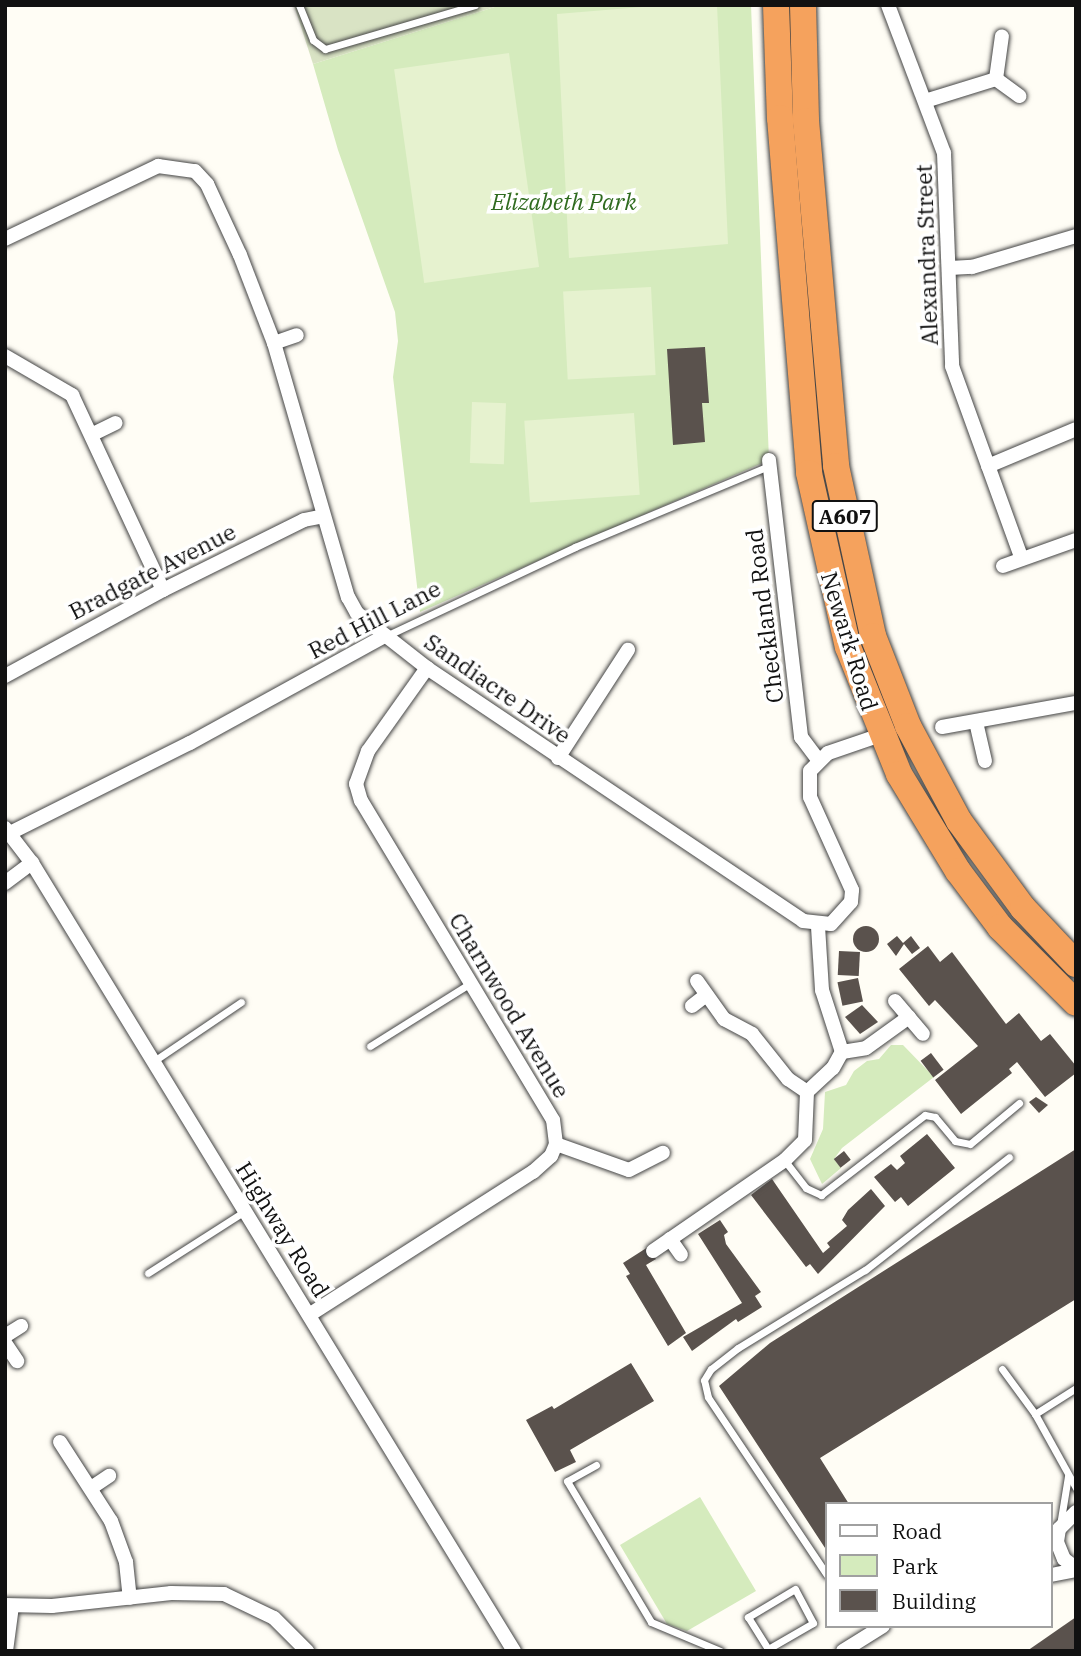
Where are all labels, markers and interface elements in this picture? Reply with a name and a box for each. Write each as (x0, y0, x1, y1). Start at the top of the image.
street label: Alexandra Street (909, 164, 943, 346)
park label: Elizabeth Park (491, 187, 637, 215)
road number: A607 (812, 498, 878, 534)
street label: Bradgate Avenue (64, 517, 240, 625)
street label: Checkland Road (740, 527, 788, 705)
street label: Newark Road (816, 568, 884, 714)
street label: Red Hill Lane (303, 574, 445, 664)
street label: Sandiacre Drive (419, 627, 577, 749)
street label: Charnwood Avenue (444, 908, 576, 1102)
street label: Highway Road (230, 1156, 336, 1302)
legend (825, 1502, 1053, 1628)
text: Road (892, 1517, 942, 1545)
text: Park (892, 1552, 938, 1580)
text: Building (892, 1587, 976, 1615)

